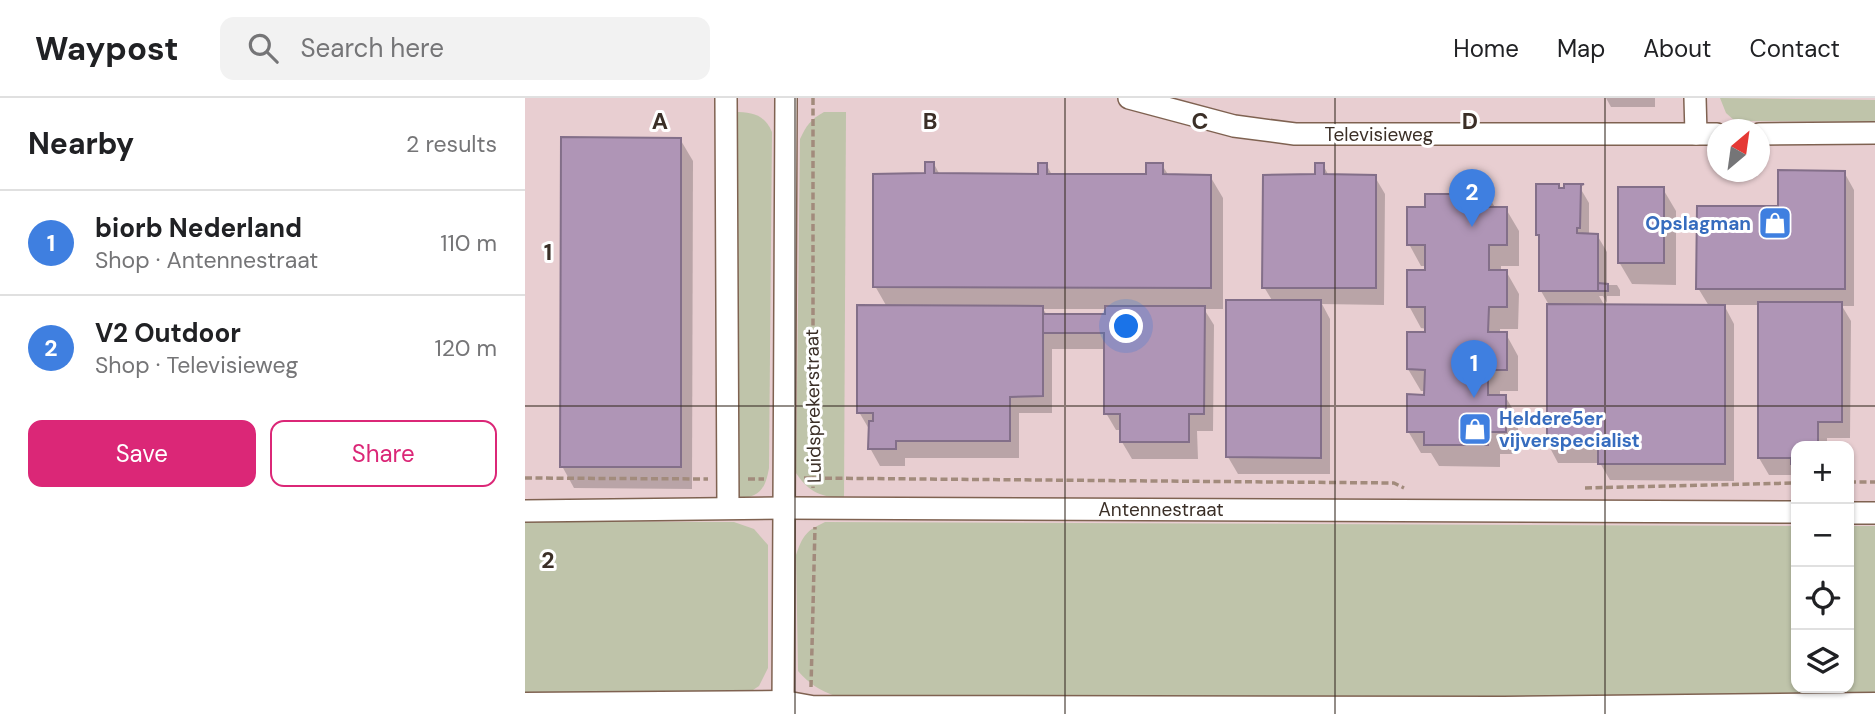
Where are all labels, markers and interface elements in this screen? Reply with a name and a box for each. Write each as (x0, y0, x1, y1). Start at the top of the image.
search box (220, 17, 710, 80)
text: Waypost (35, 27, 178, 70)
icon: search (244, 29, 282, 67)
text: Search here (300, 31, 444, 65)
text: Home (1453, 33, 1519, 64)
text: Map (1557, 33, 1605, 64)
text: About (1643, 33, 1712, 64)
text: Contact (1750, 33, 1840, 64)
text: A (652, 106, 668, 136)
text: B (923, 106, 937, 136)
text: C (1192, 106, 1208, 136)
text: D (1462, 106, 1478, 136)
north arrow (1707, 119, 1770, 182)
street label: Televisieweg (1325, 122, 1434, 147)
text: Nearby (28, 124, 134, 163)
text: 2 results (406, 129, 497, 159)
pin: 2 (1449, 169, 1495, 227)
shop icon: Opslagman (1756, 204, 1794, 242)
text: biorb Nederland (95, 211, 302, 245)
place label: Opslagman (1645, 211, 1751, 236)
text: 1 (47, 228, 55, 258)
text: 110 m (440, 228, 497, 258)
text: 1 (544, 237, 552, 267)
text: Shop · Antennestraat (95, 245, 318, 275)
your location (1109, 309, 1143, 343)
text: V2 Outdoor (95, 316, 241, 350)
street label: Luidsprekerstraat (799, 329, 827, 483)
text: 2 (44, 333, 58, 363)
text: 120 m (434, 333, 497, 363)
pin: 1 (1451, 340, 1497, 398)
text: Shop · Televisieweg (95, 350, 298, 380)
place label: Heldere5er vijverspecialist (1499, 406, 1640, 453)
shop icon: Heldere5er vijverspecialist (1456, 410, 1494, 448)
button: Save (28, 420, 256, 487)
button: Share (270, 420, 497, 487)
map controls (1791, 441, 1854, 693)
button: + (1791, 441, 1854, 504)
street label: Antennestraat (1098, 497, 1224, 522)
button: − (1791, 504, 1854, 567)
text: 2 (541, 545, 555, 575)
button: locate (1791, 567, 1854, 630)
button: layers (1791, 630, 1854, 693)

